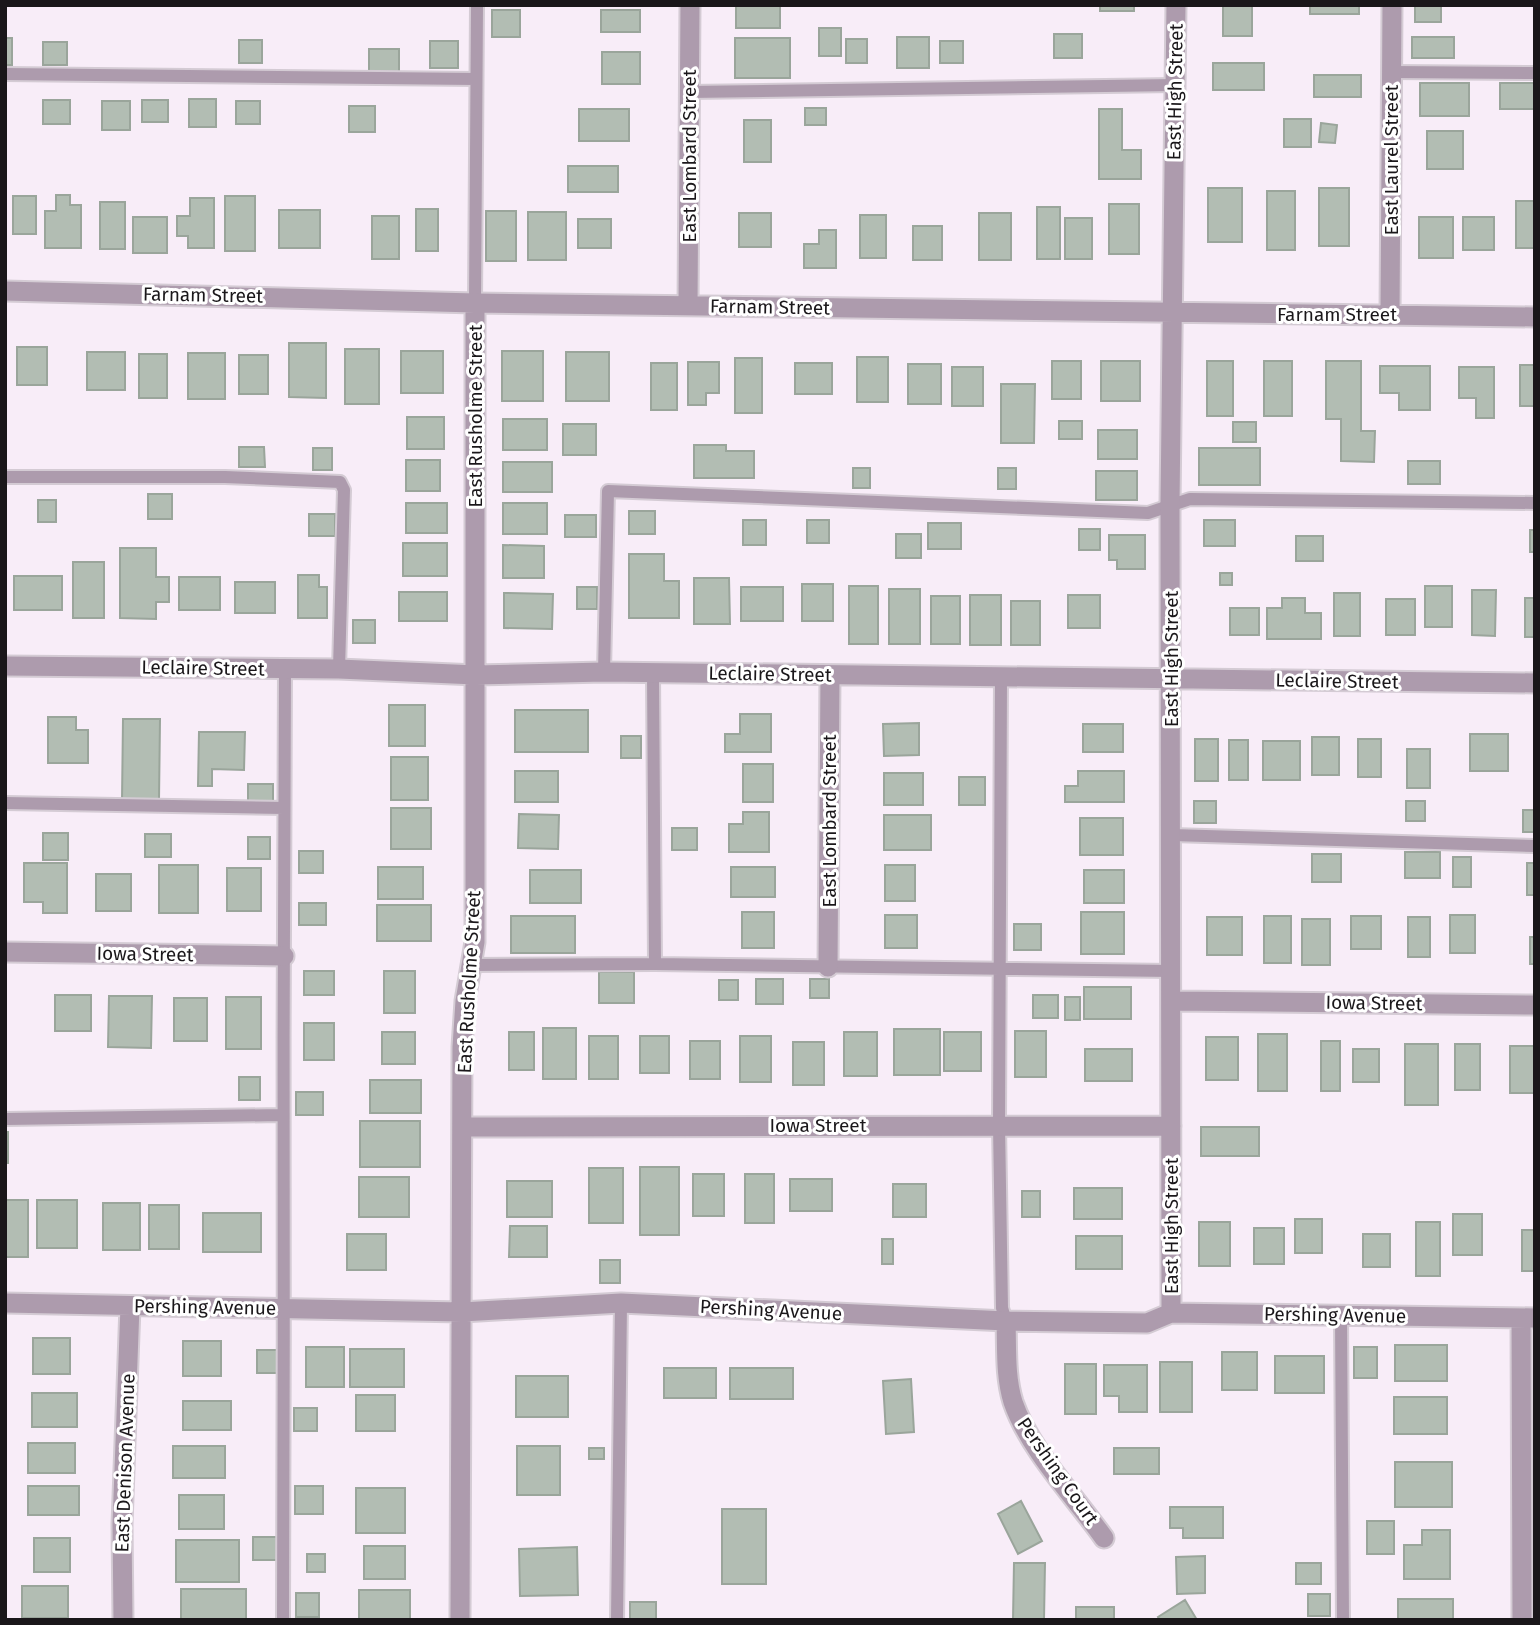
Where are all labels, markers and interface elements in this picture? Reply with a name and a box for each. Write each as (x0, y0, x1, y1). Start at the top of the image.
street label: East High Street (1162, 23, 1188, 161)
street label: East Lombard Street (678, 69, 701, 243)
street label: East Laurel Street (1380, 84, 1403, 235)
street label: Farnam Street (143, 282, 263, 308)
street label: Farnam Street (710, 294, 830, 320)
street label: Farnam Street (1277, 303, 1397, 326)
street label: East Rusholme Street (464, 324, 487, 508)
street label: East High Street (1160, 591, 1183, 727)
street label: Leclaire Street (141, 655, 265, 681)
street label: Leclaire Street (708, 661, 832, 687)
street label: Leclaire Street (1275, 668, 1399, 694)
street label: East Lombard Street (818, 734, 841, 908)
street label: East Rusholme Street (453, 890, 485, 1074)
street label: Iowa Street (96, 942, 194, 966)
street label: Iowa Street (1325, 991, 1423, 1015)
street label: Iowa Street (769, 1114, 867, 1137)
street label: East High Street (1160, 1158, 1183, 1294)
street label: Pershing Avenue (134, 1294, 276, 1320)
street label: Pershing Avenue (699, 1295, 843, 1325)
street label: Pershing Avenue (1264, 1302, 1406, 1328)
street label: East Denison Avenue (110, 1373, 140, 1553)
street label: Pershing Court (1012, 1413, 1104, 1529)

